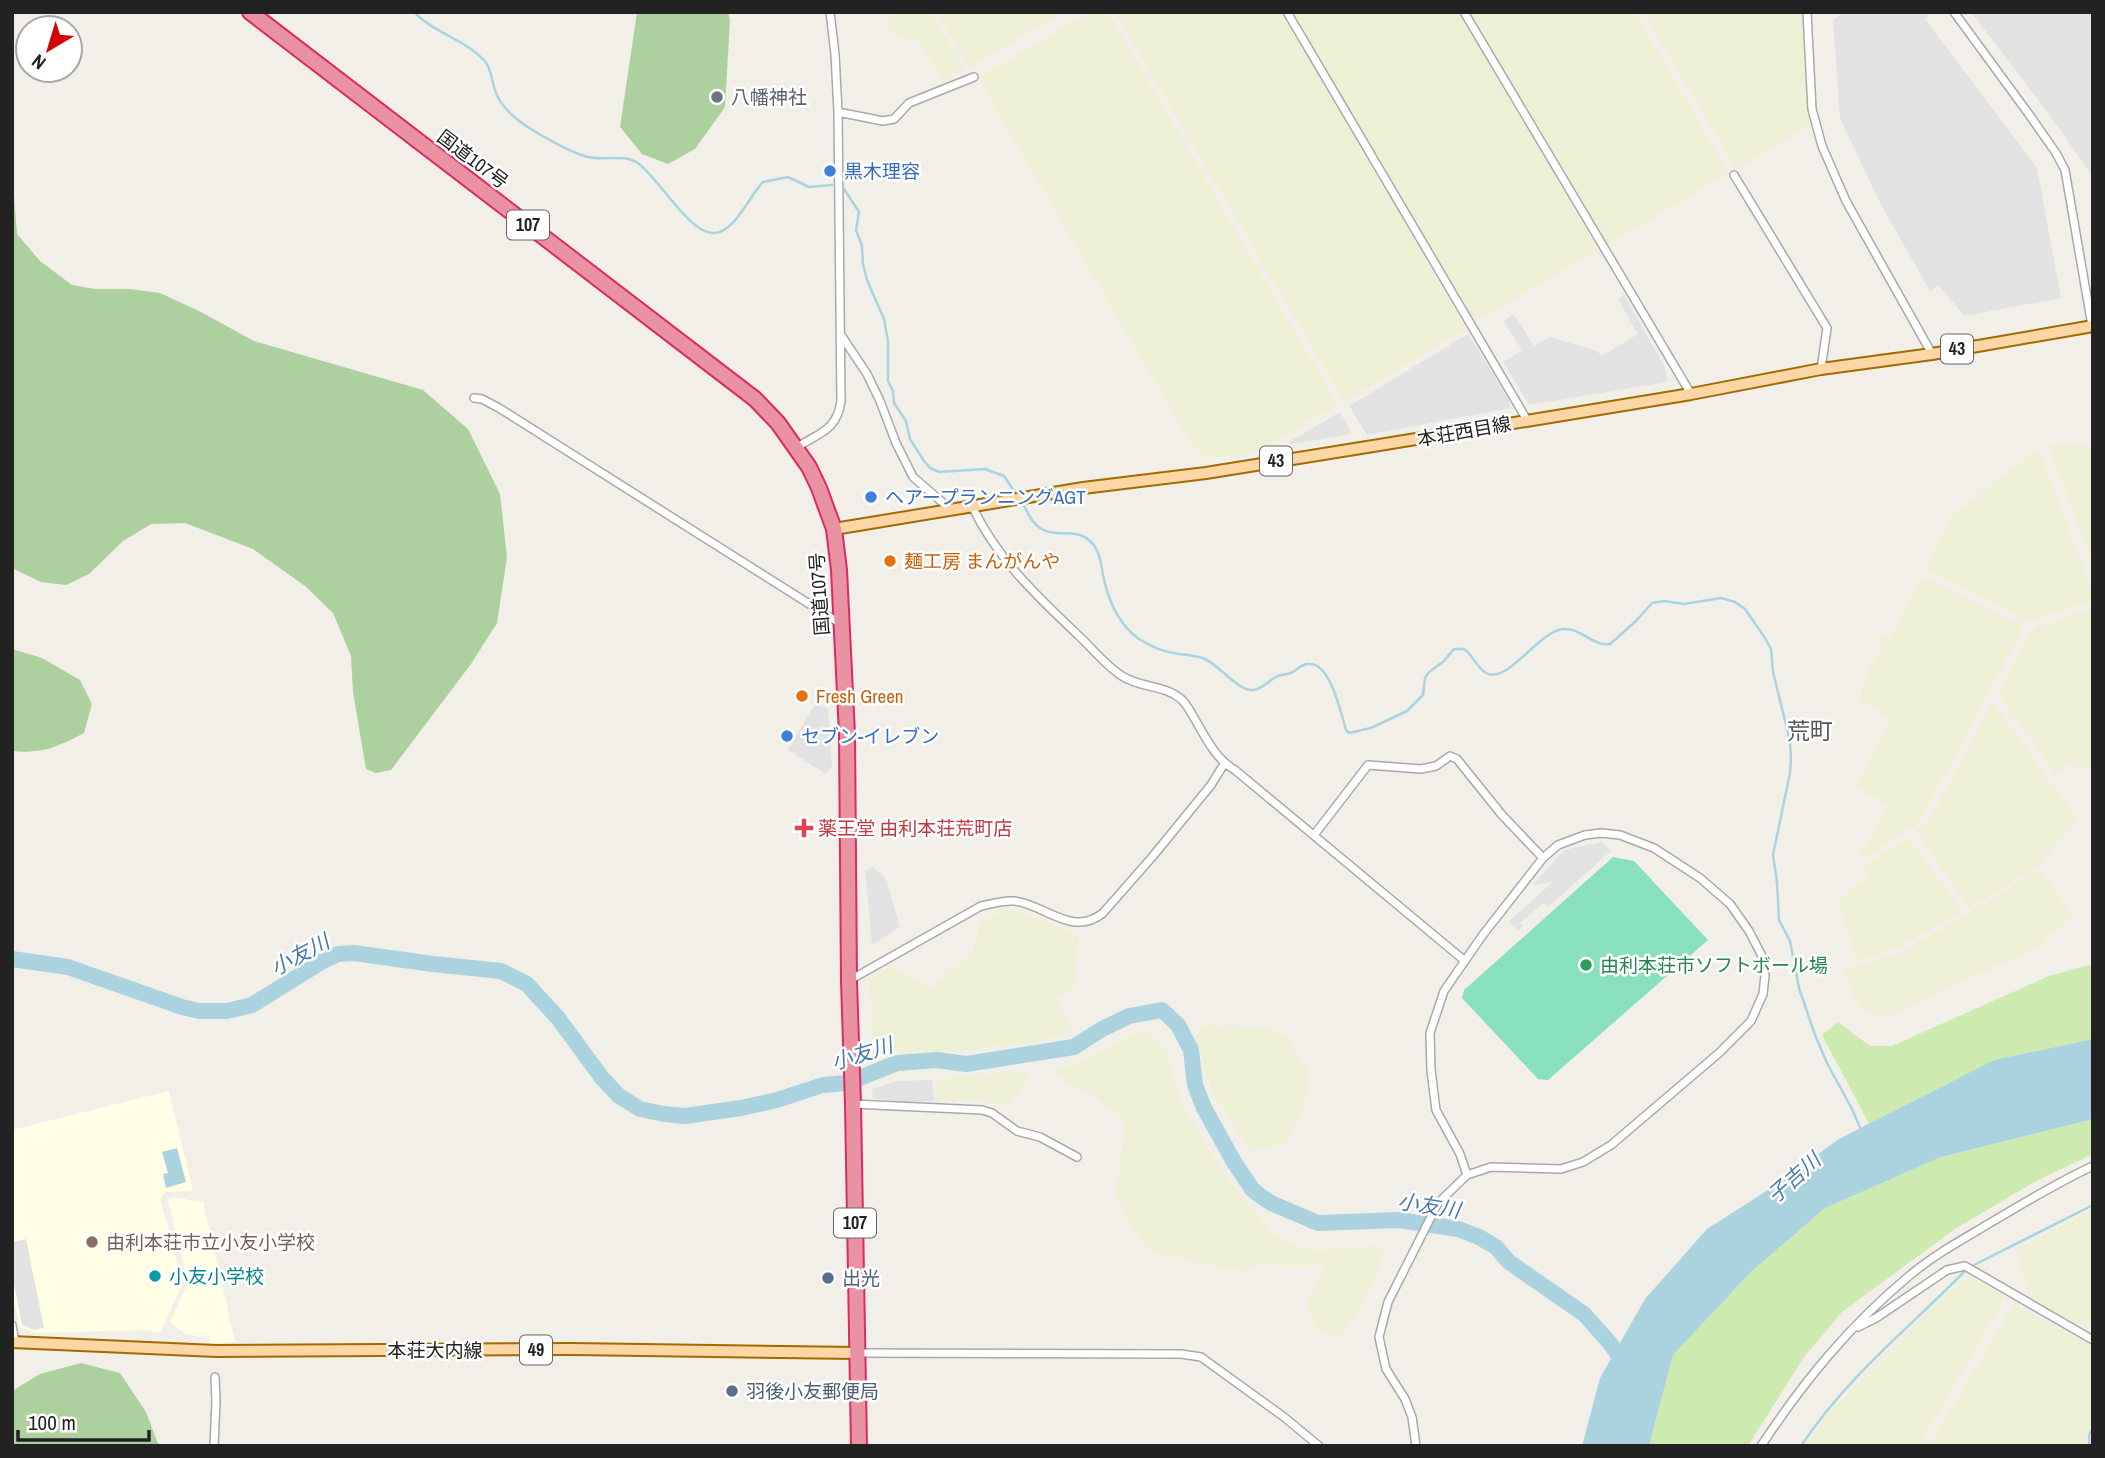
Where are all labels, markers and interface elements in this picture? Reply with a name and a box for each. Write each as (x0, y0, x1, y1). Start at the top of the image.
north arrow (14, 14, 84, 84)
text: N (26, 49, 51, 76)
place label: 八幡神社 (731, 84, 807, 110)
marker: 八幡神社 (709, 89, 725, 105)
street label: 国道107号 (432, 124, 514, 194)
place label: 黒木理容 (844, 158, 920, 184)
marker: 黒木理容 (822, 163, 838, 179)
road number: 107 (507, 210, 549, 240)
road number: 43 (1941, 334, 1973, 363)
street label: 本荘西目線 (1415, 410, 1513, 452)
road number: 43 (1260, 447, 1292, 476)
place label: ヘアープランニングAGT (885, 484, 1086, 510)
marker: ヘアープランニングAGT (863, 489, 879, 505)
place label: 麺工房 まんがんや (904, 548, 1060, 574)
street label: 国道107号 (803, 552, 835, 636)
marker: 麺工房 まんがんや (882, 553, 898, 569)
place label: Fresh Green (816, 683, 903, 709)
marker: Fresh Green (794, 688, 810, 704)
district label: 荒町 (1787, 715, 1833, 746)
place label: セブン-イレブン (801, 723, 939, 749)
marker: セブン-イレブン (779, 728, 795, 744)
place label: 薬王堂 由利本荘荒町店 (818, 815, 1012, 841)
marker: 薬王堂 由利本荘荒町店 (796, 820, 812, 836)
water label: 小友川 (265, 926, 336, 982)
place label: 由利本荘市ソフトボール場 (1600, 952, 1828, 978)
marker: 由利本荘市ソフトボール場 (1578, 957, 1594, 973)
water label: 小友川 (827, 1030, 898, 1077)
water label: 子吉川 (1761, 1144, 1828, 1209)
water label: 小友川 (1396, 1186, 1464, 1225)
road number: 107 (834, 1208, 876, 1238)
place label: 由利本荘市立小友小学校 (106, 1229, 315, 1255)
marker: 由利本荘市立小友小学校 (84, 1234, 100, 1250)
place label: 小友小学校 (169, 1263, 264, 1289)
place label: 出光 (842, 1265, 880, 1291)
marker: 小友小学校 (147, 1268, 163, 1284)
marker: 出光 (820, 1270, 836, 1286)
road number: 49 (520, 1336, 552, 1364)
street label: 本荘大内線 (387, 1337, 483, 1363)
place label: 羽後小友郵便局 (746, 1378, 879, 1404)
marker: 羽後小友郵便局 (724, 1383, 740, 1399)
scale bar (18, 1398, 149, 1442)
text: 100 m (28, 1408, 76, 1437)

